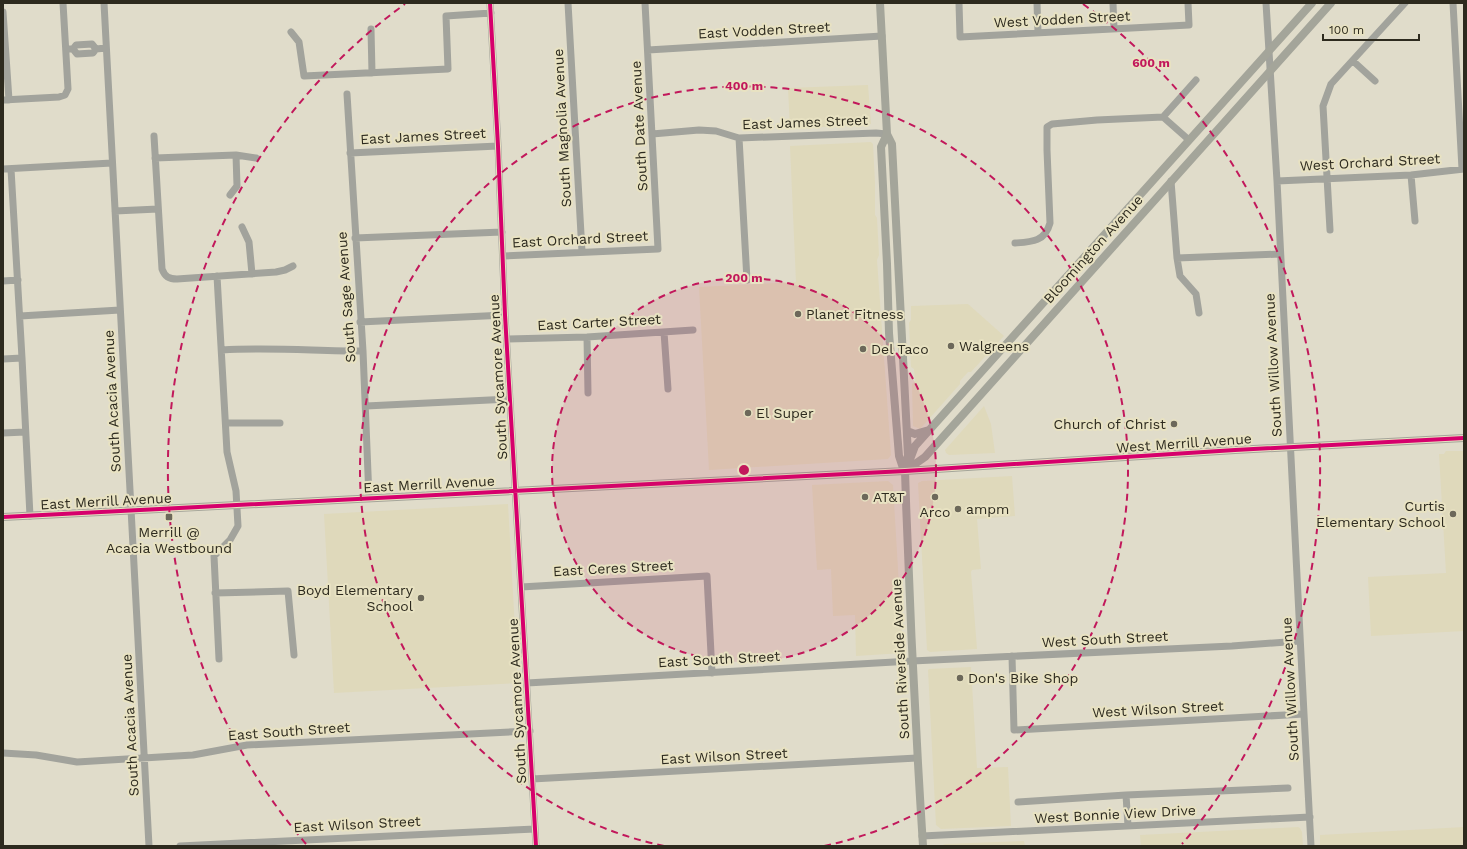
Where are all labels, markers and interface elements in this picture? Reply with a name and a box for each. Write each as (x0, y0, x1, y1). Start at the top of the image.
street label: West Vodden Street (993, 7, 1131, 31)
scale bar (1323, 16, 1419, 42)
street label: East Vodden Street (697, 19, 831, 41)
text: 100 m (1329, 23, 1364, 37)
street label: South Magnolia Avenue (550, 48, 574, 208)
text: 600 m (1132, 56, 1170, 70)
street label: South Date Avenue (628, 60, 650, 192)
text: 400 m (725, 79, 763, 93)
street label: East James Street (742, 112, 868, 132)
street label: East James Street (360, 125, 486, 147)
street label: West Orchard Street (1299, 150, 1441, 174)
street label: Bloomington Avenue (1040, 192, 1146, 306)
street label: East Orchard Street (511, 227, 649, 251)
street label: South Sage Avenue (333, 231, 359, 363)
text: 200 m (725, 271, 763, 285)
street label: South Willow Avenue (1261, 293, 1285, 437)
street label: South Sycamore Avenue (486, 294, 510, 460)
place label: Planet Fitness (806, 306, 904, 322)
marker: Planet Fitness (793, 309, 803, 319)
street label: East Carter Street (537, 311, 661, 333)
street label: South Acacia Avenue (100, 329, 124, 473)
place label: Walgreens (959, 338, 1029, 354)
place label: Del Taco (871, 341, 929, 357)
marker: Walgreens (946, 341, 956, 351)
marker: Del Taco (858, 344, 868, 354)
place label: El Super (756, 405, 814, 421)
marker: El Super (743, 408, 753, 418)
place label: Church of Christ (1053, 416, 1166, 432)
marker: Church of Christ (1169, 419, 1179, 429)
street label: West Merrill Avenue (1116, 430, 1252, 456)
centre of rings (737, 463, 751, 477)
street label: East Merrill Avenue (363, 473, 495, 495)
place label: AT&T (873, 489, 905, 505)
street label: East Merrill Avenue (40, 490, 172, 512)
marker: AT&T (860, 492, 870, 502)
marker: Arco (930, 492, 940, 502)
place label: Curtis Elementary School (1316, 498, 1446, 530)
place label: ampm (966, 501, 1009, 517)
place label: Arco (920, 504, 950, 520)
marker: ampm (953, 504, 963, 514)
marker: Curtis Elementary School (1448, 509, 1458, 519)
marker: Merrill @ Acacia Westbound (164, 512, 174, 522)
place label: Merrill @ Acacia Westbound (106, 524, 232, 556)
street label: East Ceres Street (552, 557, 674, 579)
street label: South Riverside Avenue (888, 578, 912, 740)
place label: Boyd Elementary School (297, 582, 414, 614)
marker: Boyd Elementary School (416, 593, 426, 603)
street label: South Willow Avenue (1278, 617, 1302, 761)
street label: South Sycamore Avenue (505, 618, 529, 784)
street label: West South Street (1041, 628, 1169, 650)
street label: East South Street (657, 648, 781, 670)
street label: South Acacia Avenue (118, 653, 142, 797)
place label: Don's Bike Shop (968, 670, 1078, 686)
marker: Don's Bike Shop (955, 673, 965, 683)
street label: West Wilson Street (1092, 698, 1224, 720)
street label: East South Street (227, 719, 351, 743)
street label: East Wilson Street (660, 745, 788, 767)
street label: West Bonnie View Drive (1034, 802, 1196, 826)
street label: East Wilson Street (293, 813, 421, 835)

